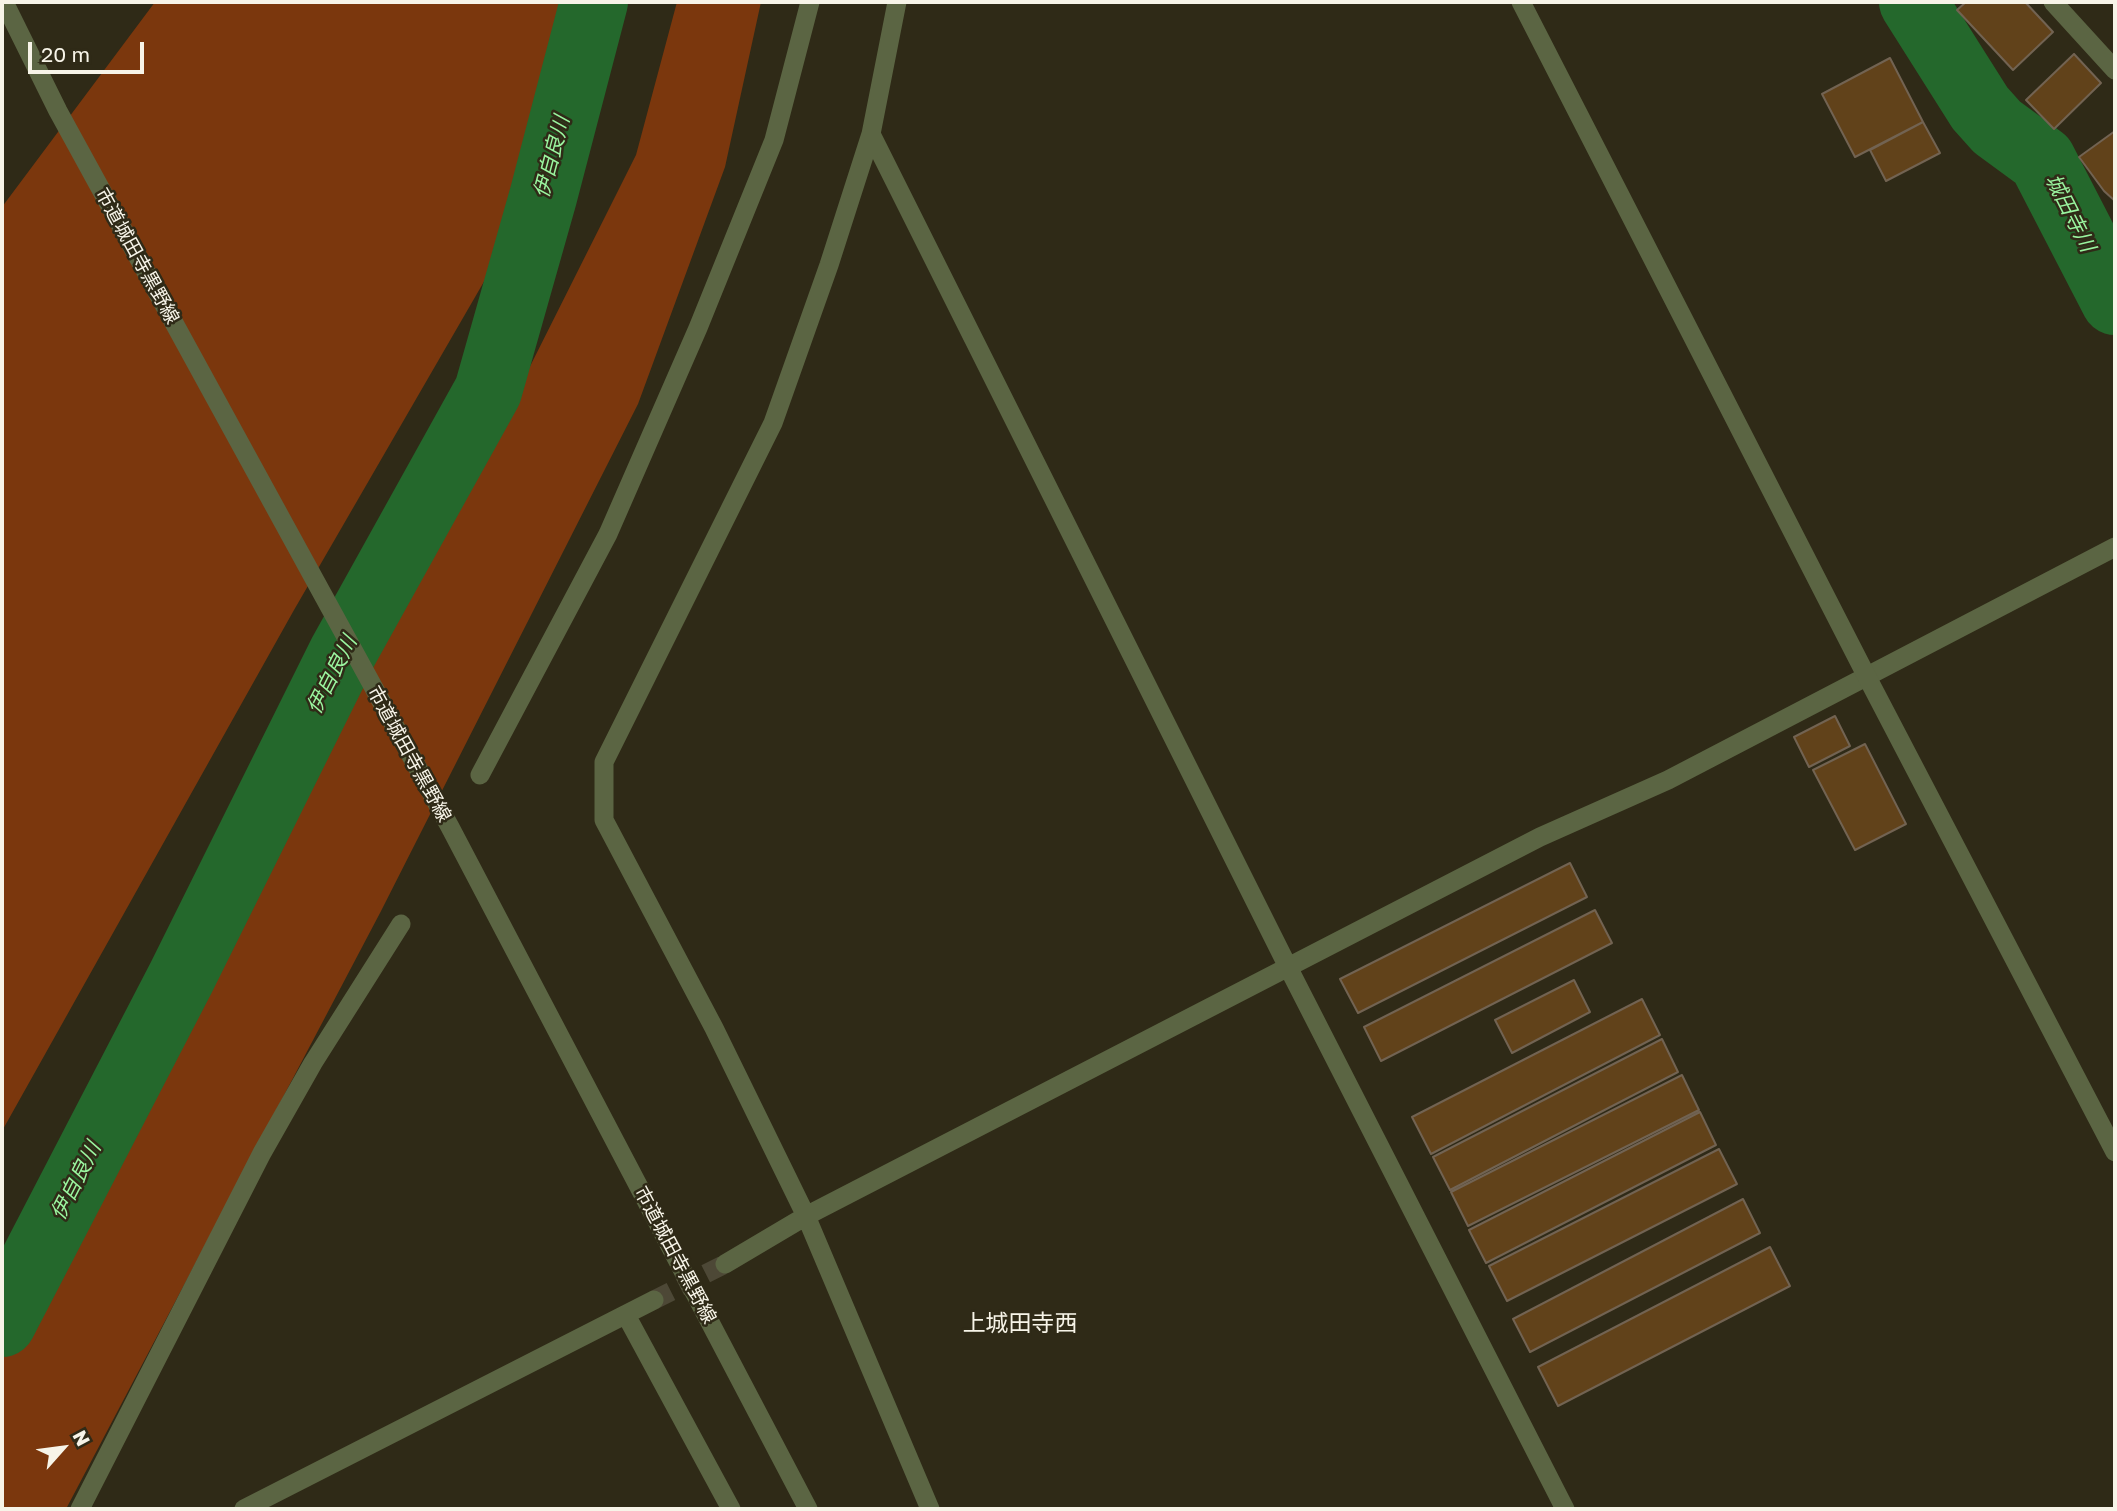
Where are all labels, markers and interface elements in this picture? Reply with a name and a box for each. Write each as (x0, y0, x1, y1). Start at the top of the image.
scale bar (32, 28, 147, 72)
text: 20 m (41, 41, 90, 67)
water label: 伊自良川 (529, 113, 575, 201)
water label: 城田寺川 (2040, 170, 2100, 256)
street label: 市道城田寺黒野線 (90, 184, 184, 328)
water label: 伊自良川 (302, 632, 362, 718)
street label: 市道城田寺黒野線 (362, 682, 456, 826)
water label: 伊自良川 (46, 1138, 106, 1224)
street label: 市道城田寺黒野線 (629, 1183, 721, 1327)
district label: 上城田寺西 (963, 1310, 1077, 1338)
north arrow (28, 1413, 98, 1483)
text: N (68, 1426, 96, 1450)

